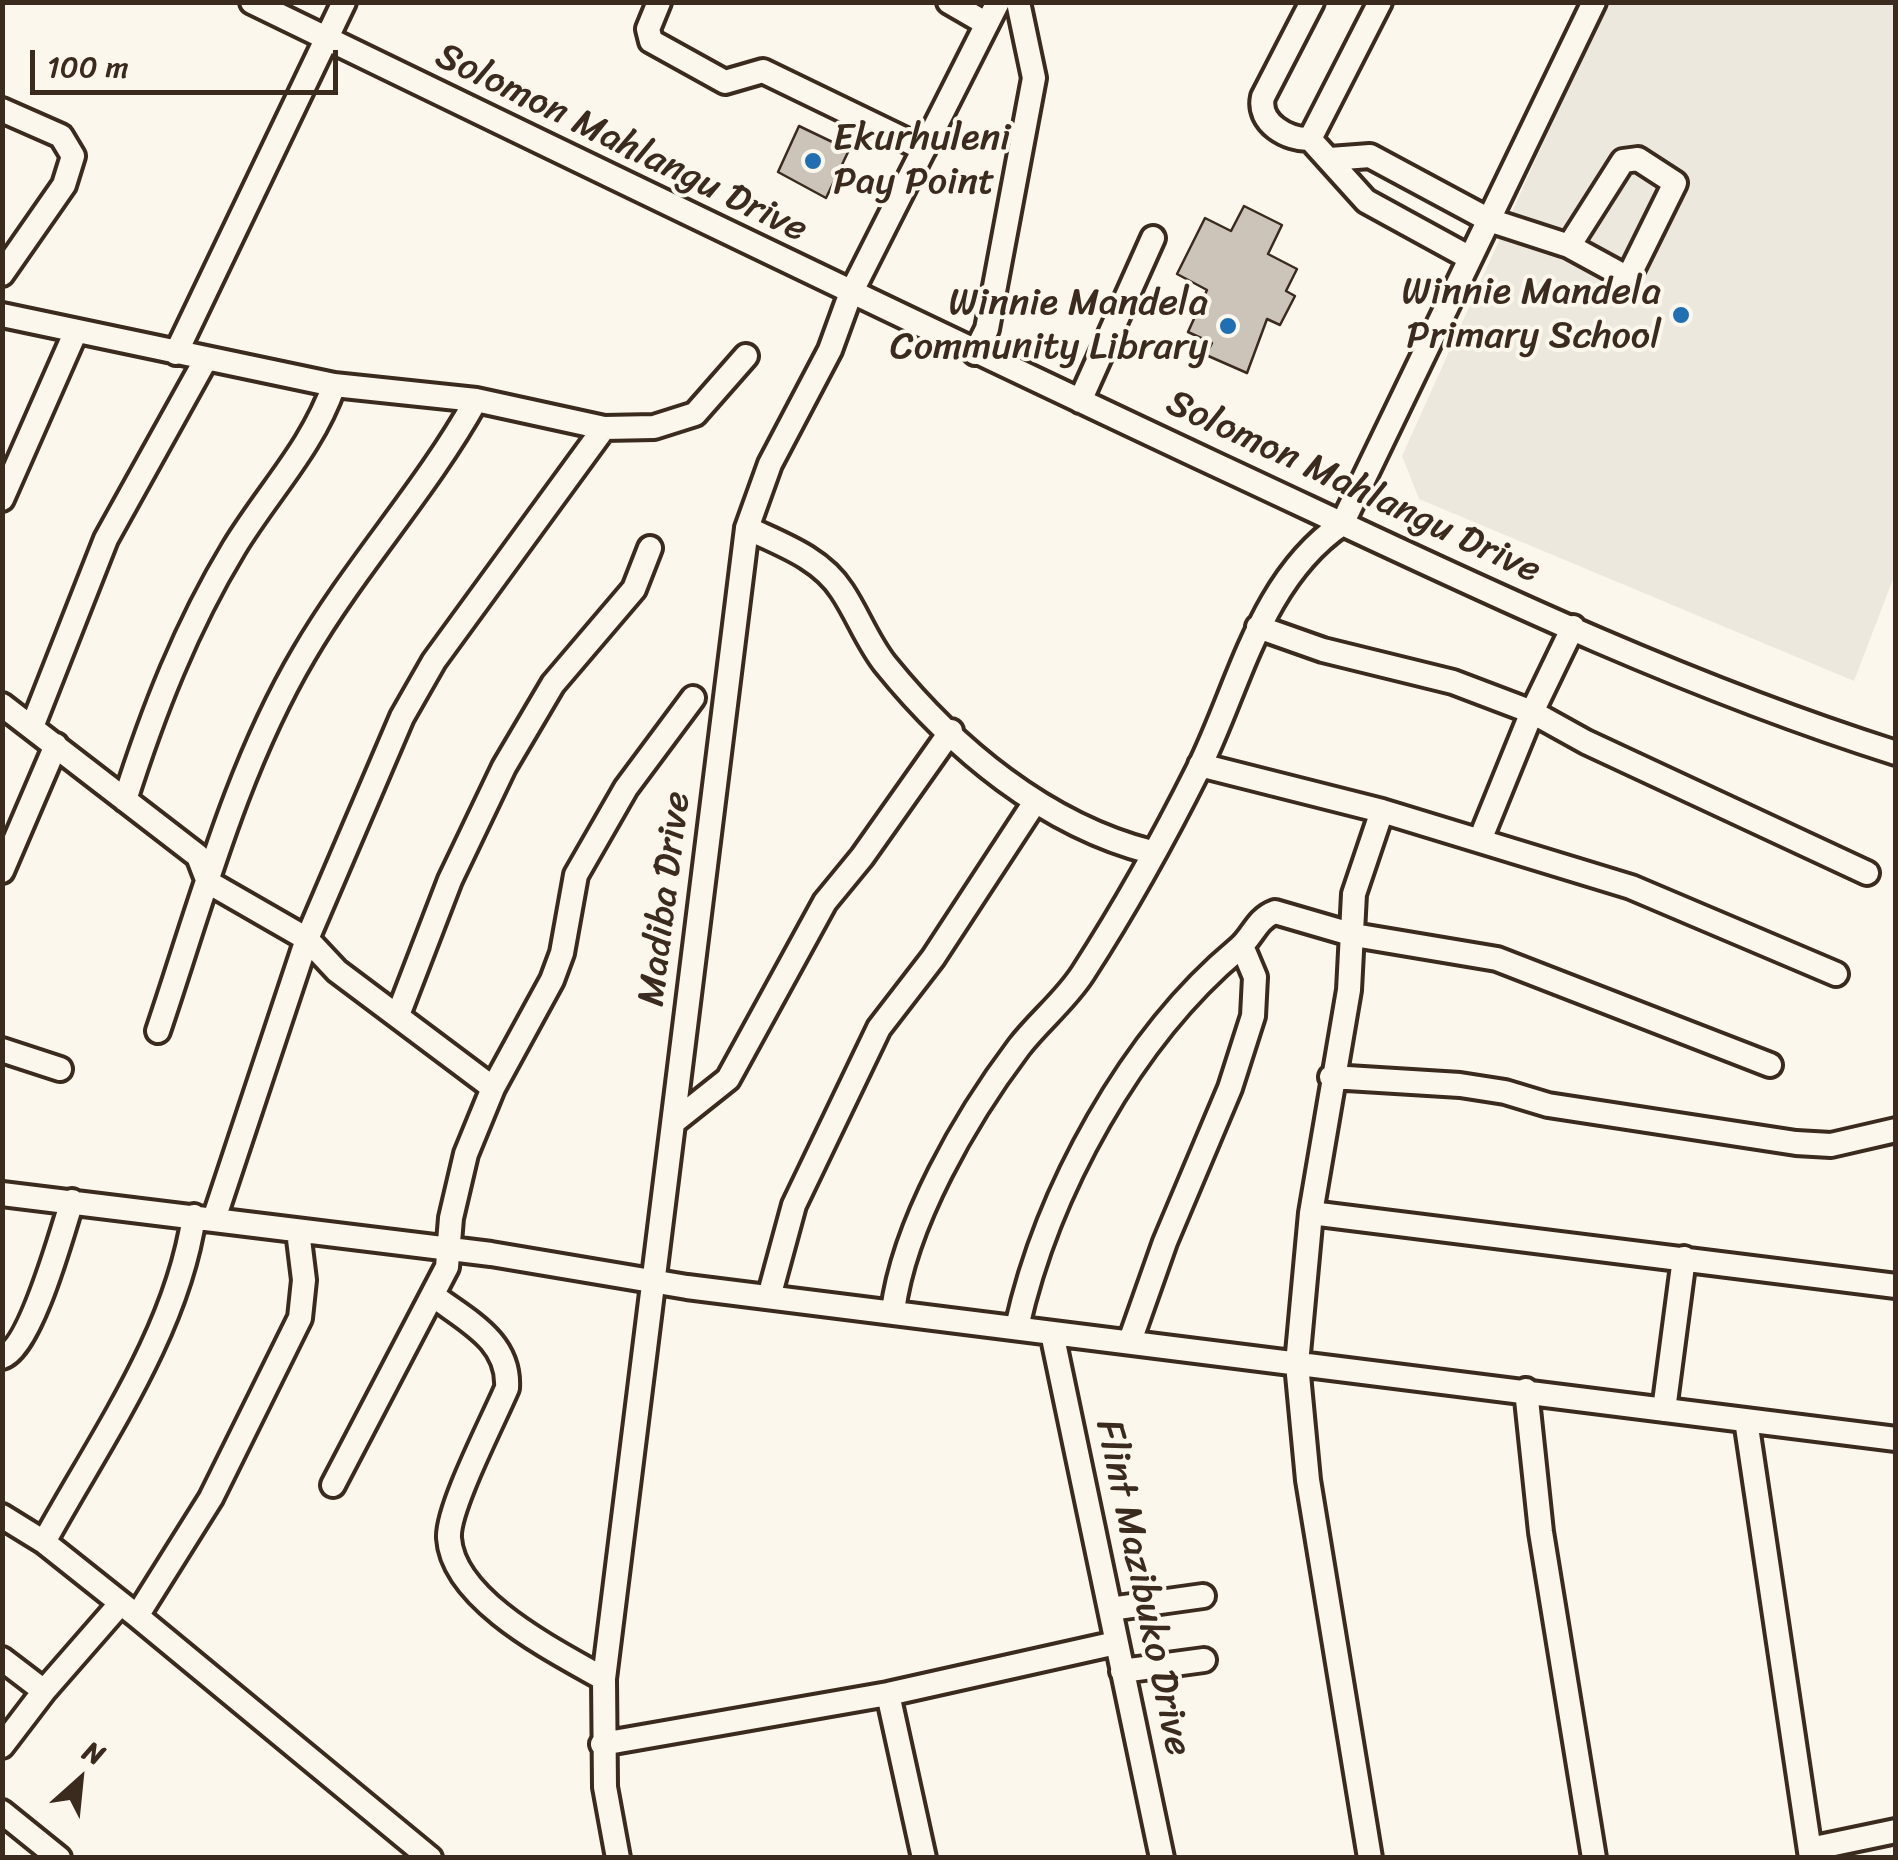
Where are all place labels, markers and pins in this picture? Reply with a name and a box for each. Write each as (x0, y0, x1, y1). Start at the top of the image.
place label: Ekurhuleni Pay Point (833, 116, 1011, 205)
marker: Ekurhuleni Pay Point (802, 150, 824, 172)
place label: Winnie Mandela Primary School (1402, 270, 1661, 360)
place label: Winnie Mandela Community Library (890, 281, 1208, 370)
marker: Winnie Mandela Primary School (1670, 304, 1692, 326)
marker: Winnie Mandela Community Library (1217, 315, 1239, 337)

